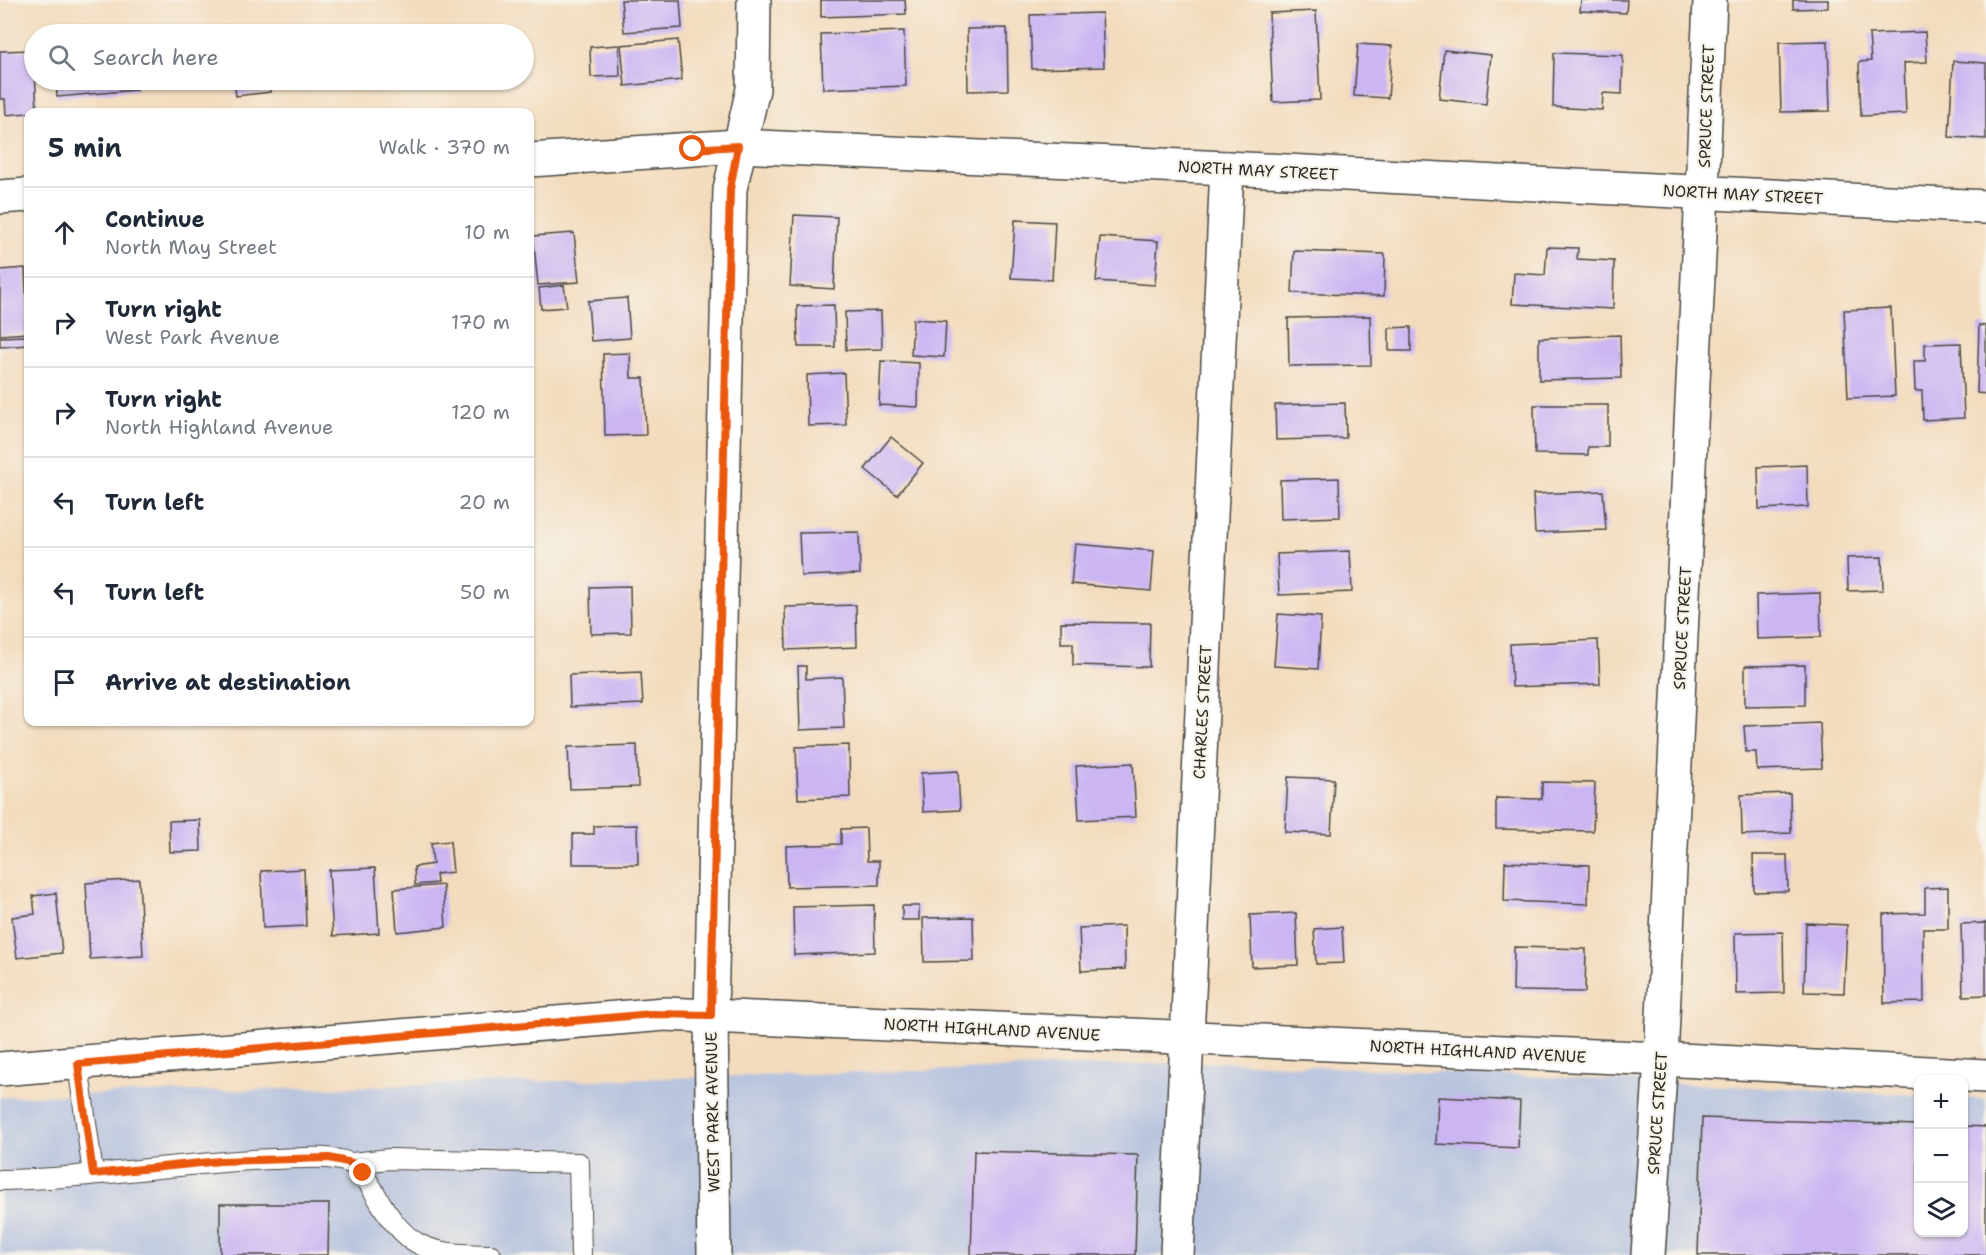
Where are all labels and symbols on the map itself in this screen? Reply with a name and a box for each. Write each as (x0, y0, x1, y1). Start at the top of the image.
street label: SPRUCE STREET (1694, 44, 1719, 168)
route start (679, 135, 705, 161)
street label: NORTH MAY STREET (1177, 156, 1339, 185)
street label: NORTH MAY STREET (1662, 180, 1824, 209)
street label: SPRUCE STREET (1669, 566, 1696, 690)
street label: CHARLES STREET (1188, 644, 1217, 780)
street label: NORTH HIGHLAND AVENUE (883, 1013, 1101, 1046)
street label: WEST PARK AVENUE (701, 1031, 724, 1193)
street label: NORTH HIGHLAND AVENUE (1369, 1035, 1587, 1068)
street label: SPRUCE STREET (1643, 1051, 1672, 1175)
route end (349, 1159, 375, 1185)

